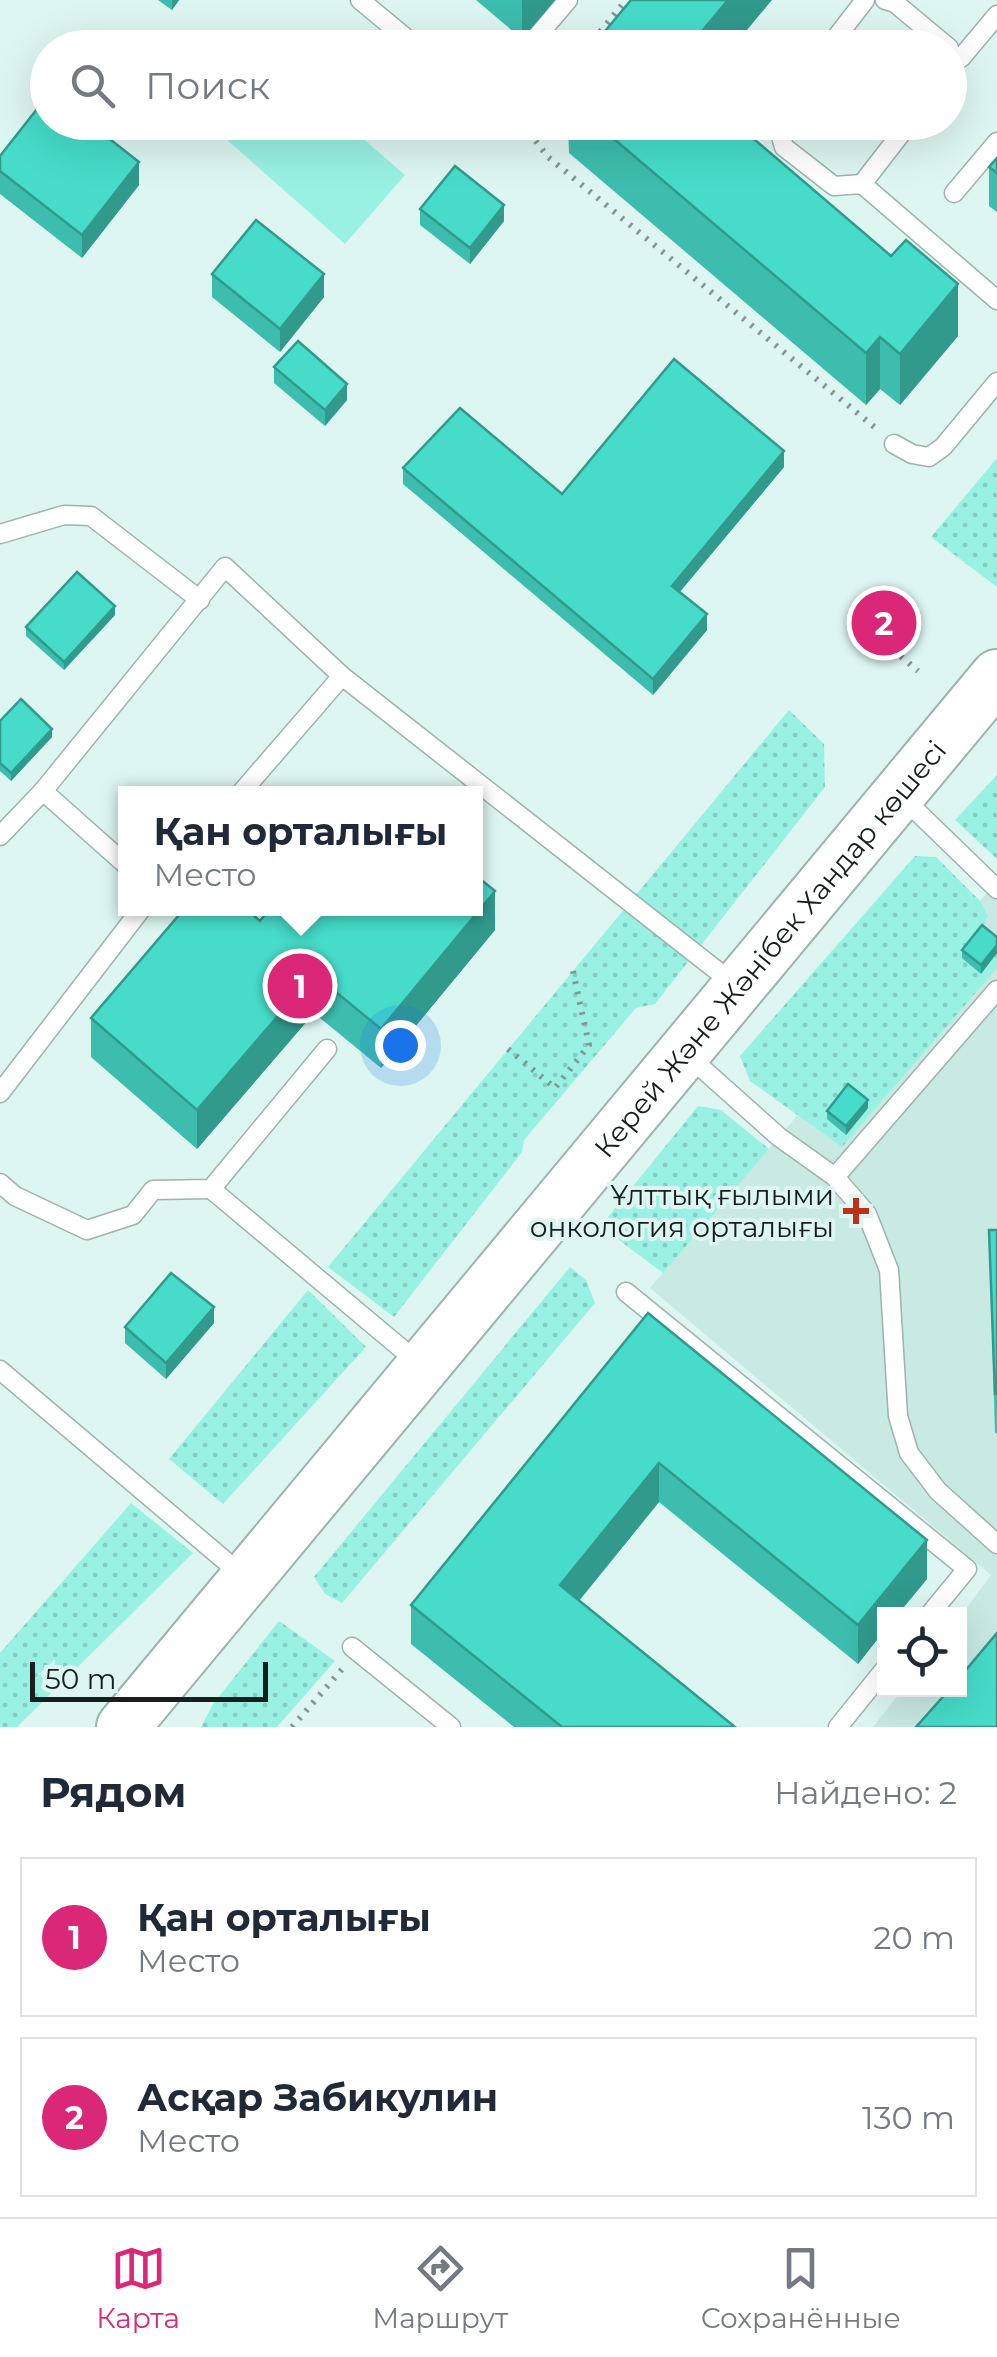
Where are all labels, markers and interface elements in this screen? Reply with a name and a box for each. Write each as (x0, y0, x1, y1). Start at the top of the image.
search box (30, 30, 967, 140)
icon: search (65, 58, 120, 113)
text: Поиск (145, 62, 270, 109)
pin: 2 (852, 586, 916, 660)
street label: Керей Және Жәнібек Хандар көшесі (587, 733, 953, 1164)
popup (118, 786, 483, 916)
text: Қан орталығы (154, 808, 447, 855)
text: Место (154, 855, 257, 894)
pin: 1 (268, 948, 332, 1024)
your location (375, 1020, 426, 1071)
place label: Ұлттық ғылыми онкология орталығы (530, 1178, 834, 1244)
marker: Ұлттық ғылыми онкология орталығы (843, 1198, 869, 1224)
map controls (877, 1607, 967, 1697)
button: locate (877, 1607, 967, 1697)
scale bar (30, 1657, 268, 1702)
text: 50 m (45, 1662, 116, 1696)
text: Рядом (40, 1766, 187, 1818)
text: Найдено: 2 (774, 1773, 957, 1812)
text: Қан орталығы (137, 1894, 431, 1941)
text: 1 (68, 1918, 81, 1957)
text: 20 m (873, 1918, 955, 1957)
text: Место (137, 1941, 240, 1980)
text: Асқар Забикулин (137, 2074, 498, 2121)
text: 2 (65, 2098, 84, 2137)
text: 130 m (862, 2098, 955, 2137)
text: Место (137, 2121, 240, 2160)
tab: Карта (96, 2241, 180, 2335)
tab: Маршрут (372, 2241, 508, 2335)
tab: Сохранённые (701, 2241, 901, 2335)

